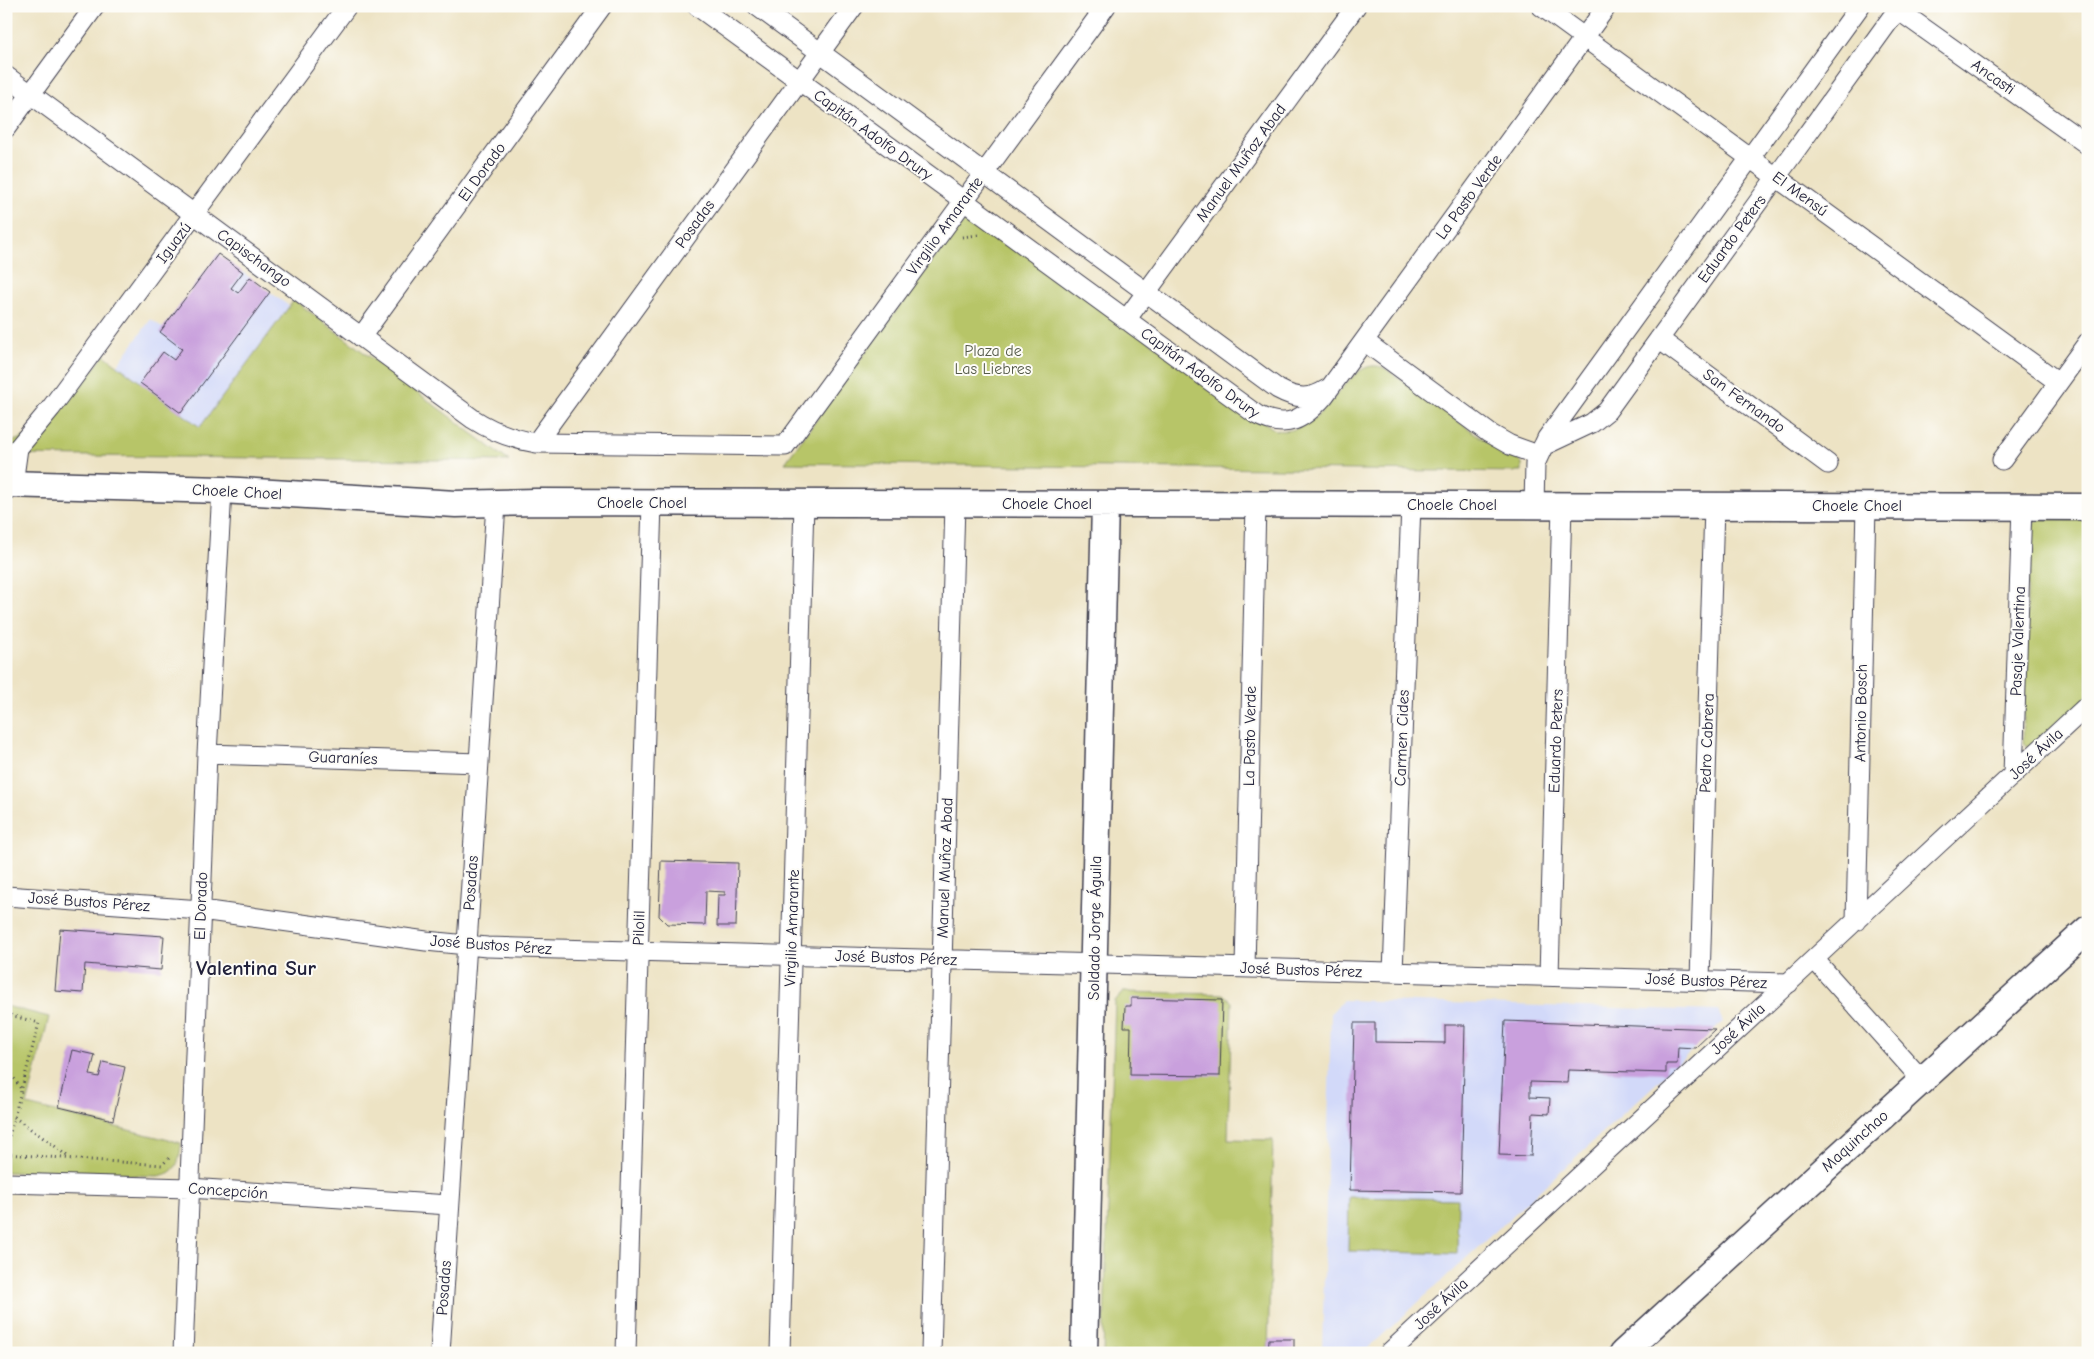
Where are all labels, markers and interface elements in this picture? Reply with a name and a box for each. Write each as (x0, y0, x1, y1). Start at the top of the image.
street label: Ancasti (1968, 56, 2018, 98)
street label: Capitán Adolfo Drury (810, 86, 937, 185)
street label: Manuel Muñoz Abad (1192, 101, 1290, 225)
street label: El Dorado (455, 139, 509, 205)
street label: La Pasto Verde (1432, 151, 1506, 243)
street label: El Mensú (1769, 168, 1831, 220)
street label: Virgilio Amarante (903, 173, 987, 279)
street label: Eduardo Peters (1694, 191, 1770, 286)
street label: Posadas (672, 196, 719, 252)
street label: Iguazú (153, 219, 195, 267)
street label: Capischango (213, 225, 295, 291)
street label: Capitán Adolfo Drury (1137, 324, 1264, 423)
park label: Plaza de Las Liebres (955, 342, 1032, 378)
street label: San Fernando (1700, 365, 1788, 437)
street label: Choele Choel (192, 481, 282, 503)
street label: Choele Choel (597, 494, 687, 512)
street label: Choele Choel (1002, 495, 1092, 513)
street label: Choele Choel (1407, 496, 1497, 514)
street label: Choele Choel (1812, 497, 1902, 515)
street label: Pasaje Valentina (2007, 586, 2029, 696)
street label: Antonio Bosch (1851, 664, 1871, 762)
street label: La Pasto Verde (1240, 686, 1260, 786)
street label: Eduardo Peters (1545, 688, 1567, 793)
street label: Carmen Cides (1391, 689, 1413, 787)
street label: Pedro Cabrera (1696, 693, 1718, 793)
street label: José Ávila (2005, 724, 2067, 783)
street label: Guaraníes (308, 748, 378, 768)
street label: Manuel Muñoz Abad (934, 797, 956, 939)
street label: Posadas (460, 855, 482, 911)
street label: Soldado Jorge Águila (1084, 856, 1105, 1000)
street label: Virgilio Amarante (781, 869, 803, 987)
street label: El Dorado (191, 872, 211, 940)
street label: José Bustos Pérez (27, 889, 151, 915)
street label: Pilolil (629, 910, 649, 946)
street label: José Bustos Pérez (429, 932, 553, 958)
street label: José Bustos Pérez (835, 947, 957, 969)
district label: Valentina Sur (196, 956, 317, 980)
street label: José Bustos Pérez (1240, 959, 1362, 981)
street label: José Bustos Pérez (1645, 970, 1767, 992)
street label: José Ávila (1707, 999, 1769, 1058)
street label: Maquinchao (1818, 1106, 1892, 1176)
street label: Concepción (187, 1179, 269, 1203)
street label: Posadas (433, 1260, 455, 1316)
street label: José Ávila (1410, 1274, 1472, 1333)

